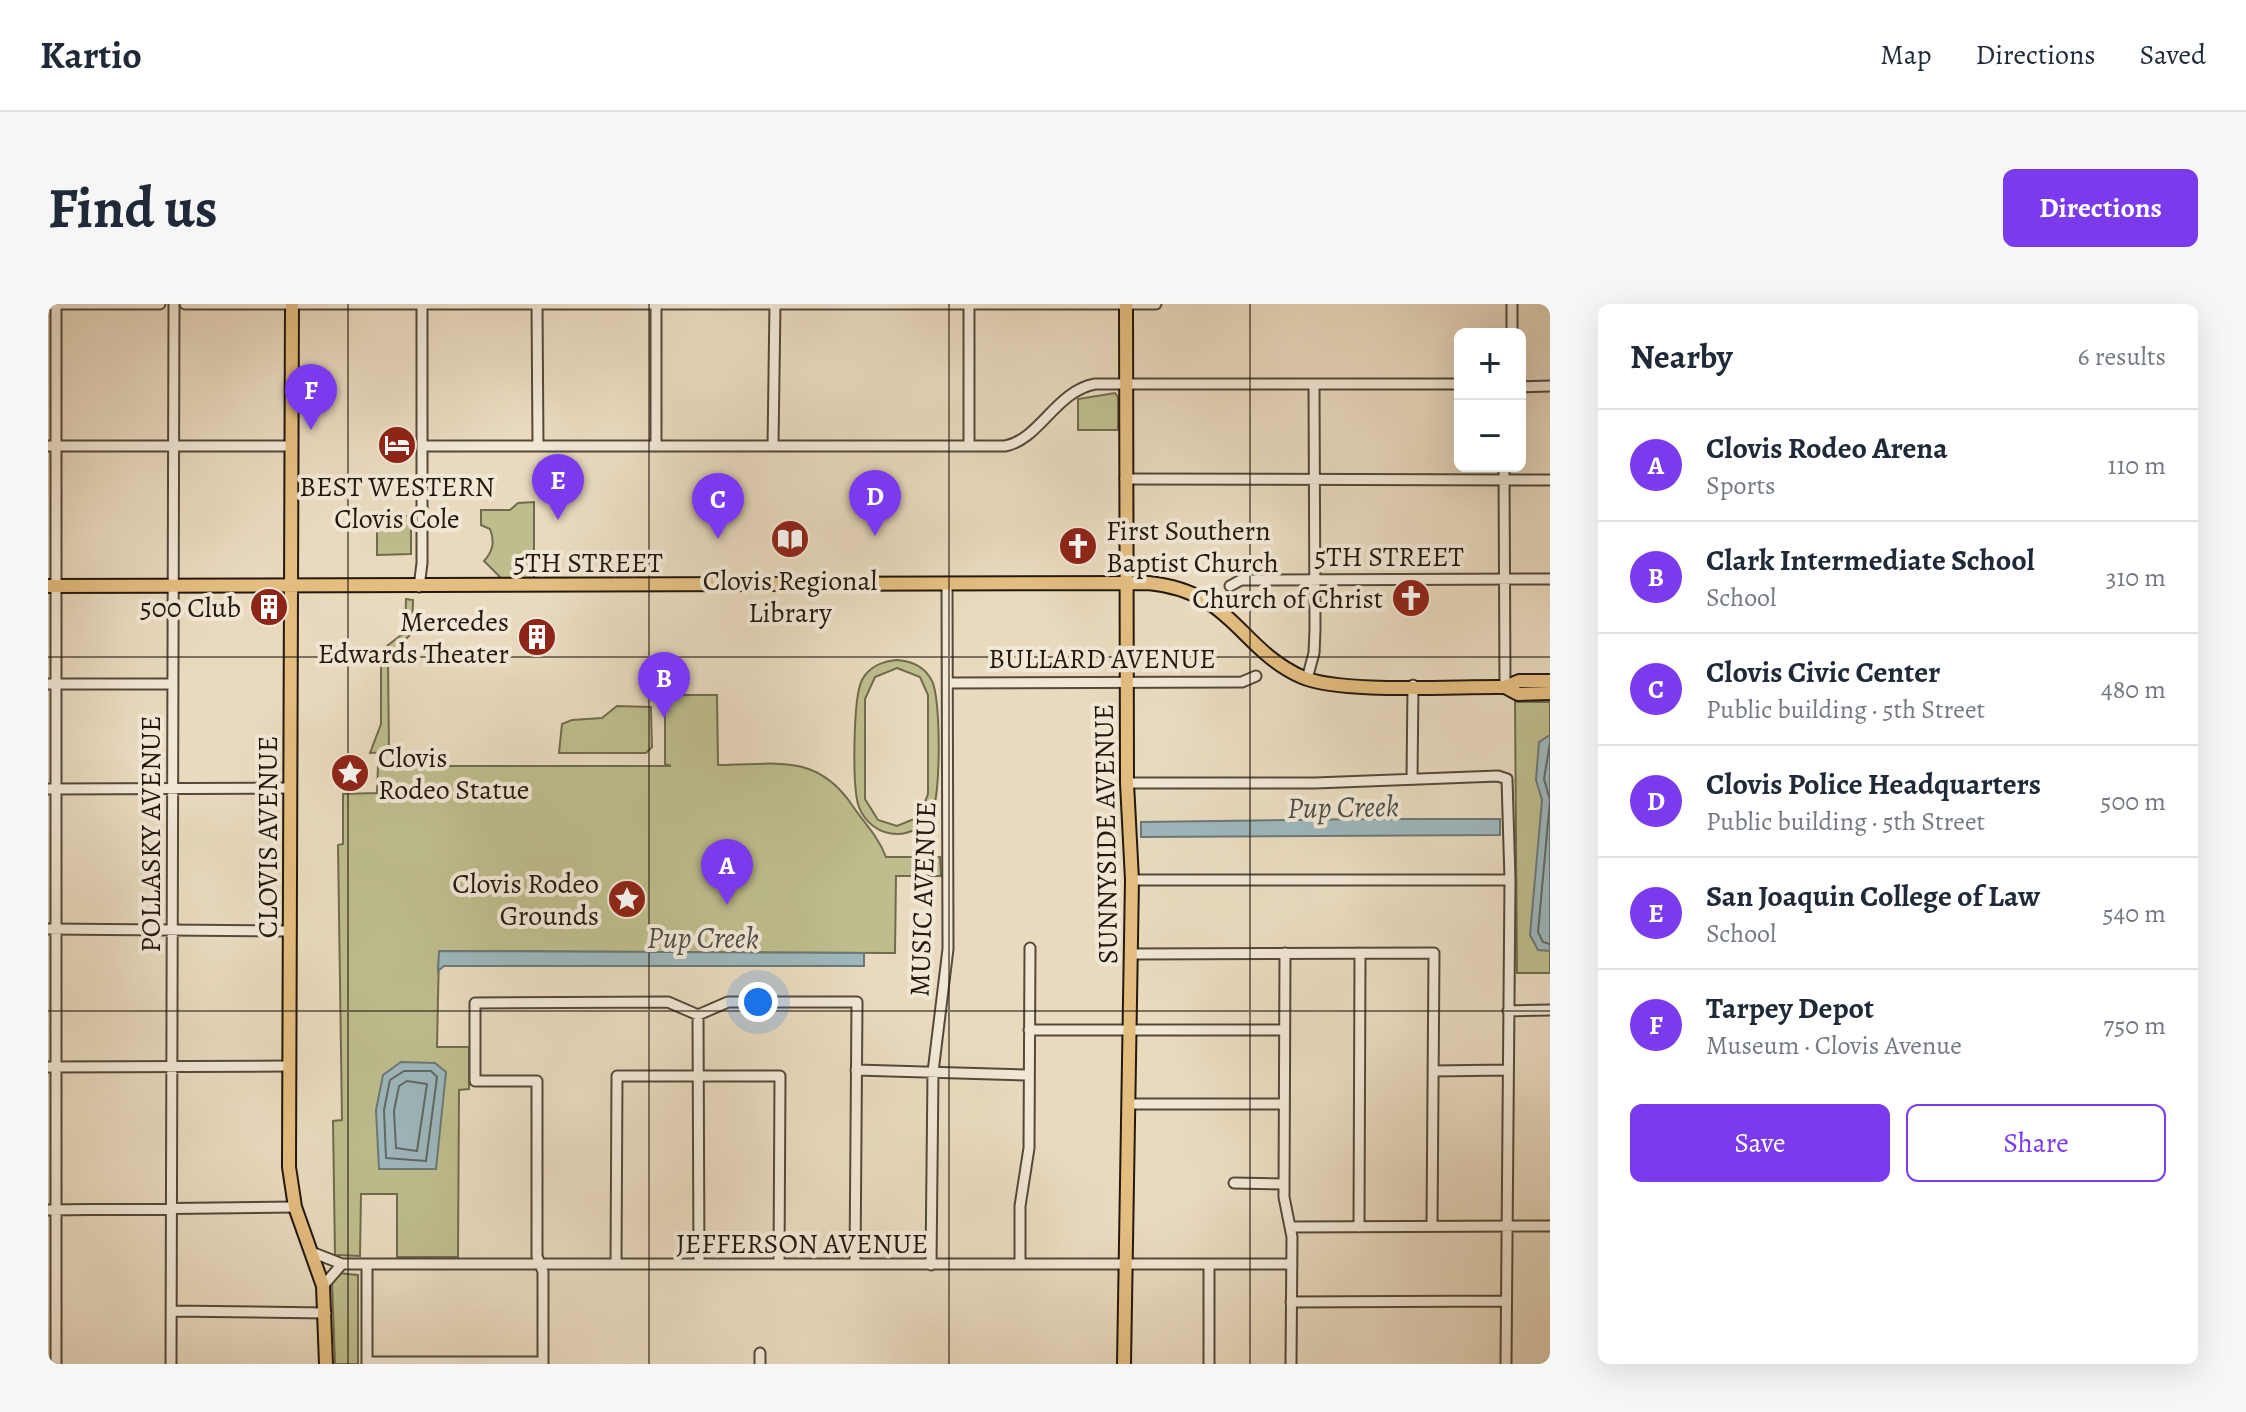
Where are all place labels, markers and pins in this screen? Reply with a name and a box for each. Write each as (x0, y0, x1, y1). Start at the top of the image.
pin: F (285, 364, 337, 430)
hotel icon: BEST WESTERN Clovis Cole (376, 424, 418, 466)
pin: E (532, 454, 584, 520)
place label: BEST WESTERN Clovis Cole (299, 468, 495, 538)
pin: D (849, 470, 901, 536)
pin: C (692, 473, 744, 539)
place label: First Southern Baptist Church (1106, 512, 1279, 582)
library icon: Clovis Regional Library (769, 518, 811, 560)
church icon: First Southern Baptist Church (1057, 525, 1099, 567)
place label: Clovis Regional Library (703, 562, 877, 632)
church icon: Church of Christ (1390, 577, 1432, 619)
place label: Church of Christ (1192, 580, 1383, 618)
building icon: 500 Club (248, 586, 290, 628)
place label: 500 Club (140, 589, 241, 627)
place label: Mercedes Edwards Theater (318, 603, 509, 673)
building icon: Mercedes Edwards Theater (516, 616, 558, 658)
pin: B (638, 652, 690, 718)
place label: Clovis Rodeo Statue (378, 739, 529, 809)
place icon: Clovis Rodeo Statue (329, 752, 371, 794)
pin: A (701, 839, 753, 905)
place label: Clovis Rodeo Grounds (452, 865, 599, 935)
place icon: Clovis Rodeo Grounds (606, 878, 648, 920)

